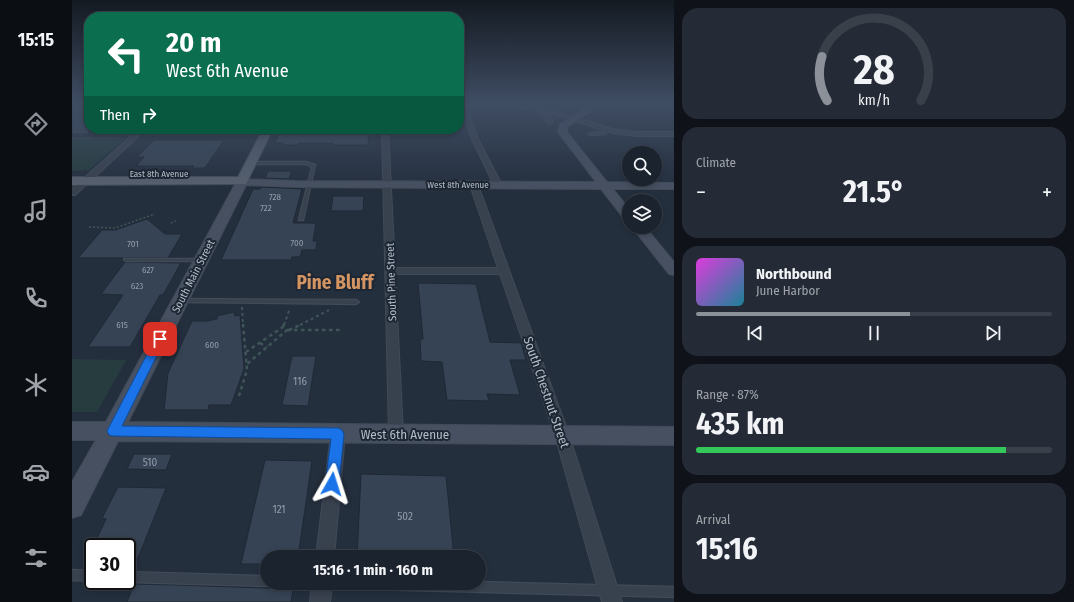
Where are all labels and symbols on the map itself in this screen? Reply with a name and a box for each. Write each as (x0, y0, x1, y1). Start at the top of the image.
street label: East 8th Avenue (130, 169, 189, 179)
street label: West 8th Avenue (427, 180, 489, 190)
house number: 728 (269, 192, 282, 202)
house number: 722 (260, 203, 272, 213)
street label: South Main Street (169, 237, 218, 315)
house number: 700 (291, 238, 304, 248)
house number: 701 (127, 239, 139, 249)
street label: South Pine Street (384, 242, 399, 321)
house number: 627 (142, 265, 154, 275)
district label: Pine Bluff (297, 271, 375, 294)
house number: 623 (131, 281, 143, 291)
house number: 615 (116, 320, 128, 330)
pin (143, 322, 177, 356)
street label: South Chestnut Street (520, 335, 573, 450)
house number: 600 (205, 340, 219, 350)
house number: 116 (293, 375, 307, 388)
street label: West 6th Avenue (361, 427, 449, 442)
house number: 510 (143, 456, 158, 469)
position arrow (311, 463, 353, 505)
house number: 121 (272, 503, 286, 516)
house number: 502 (397, 510, 413, 523)
speed limit sign: 30 (84, 538, 136, 590)

